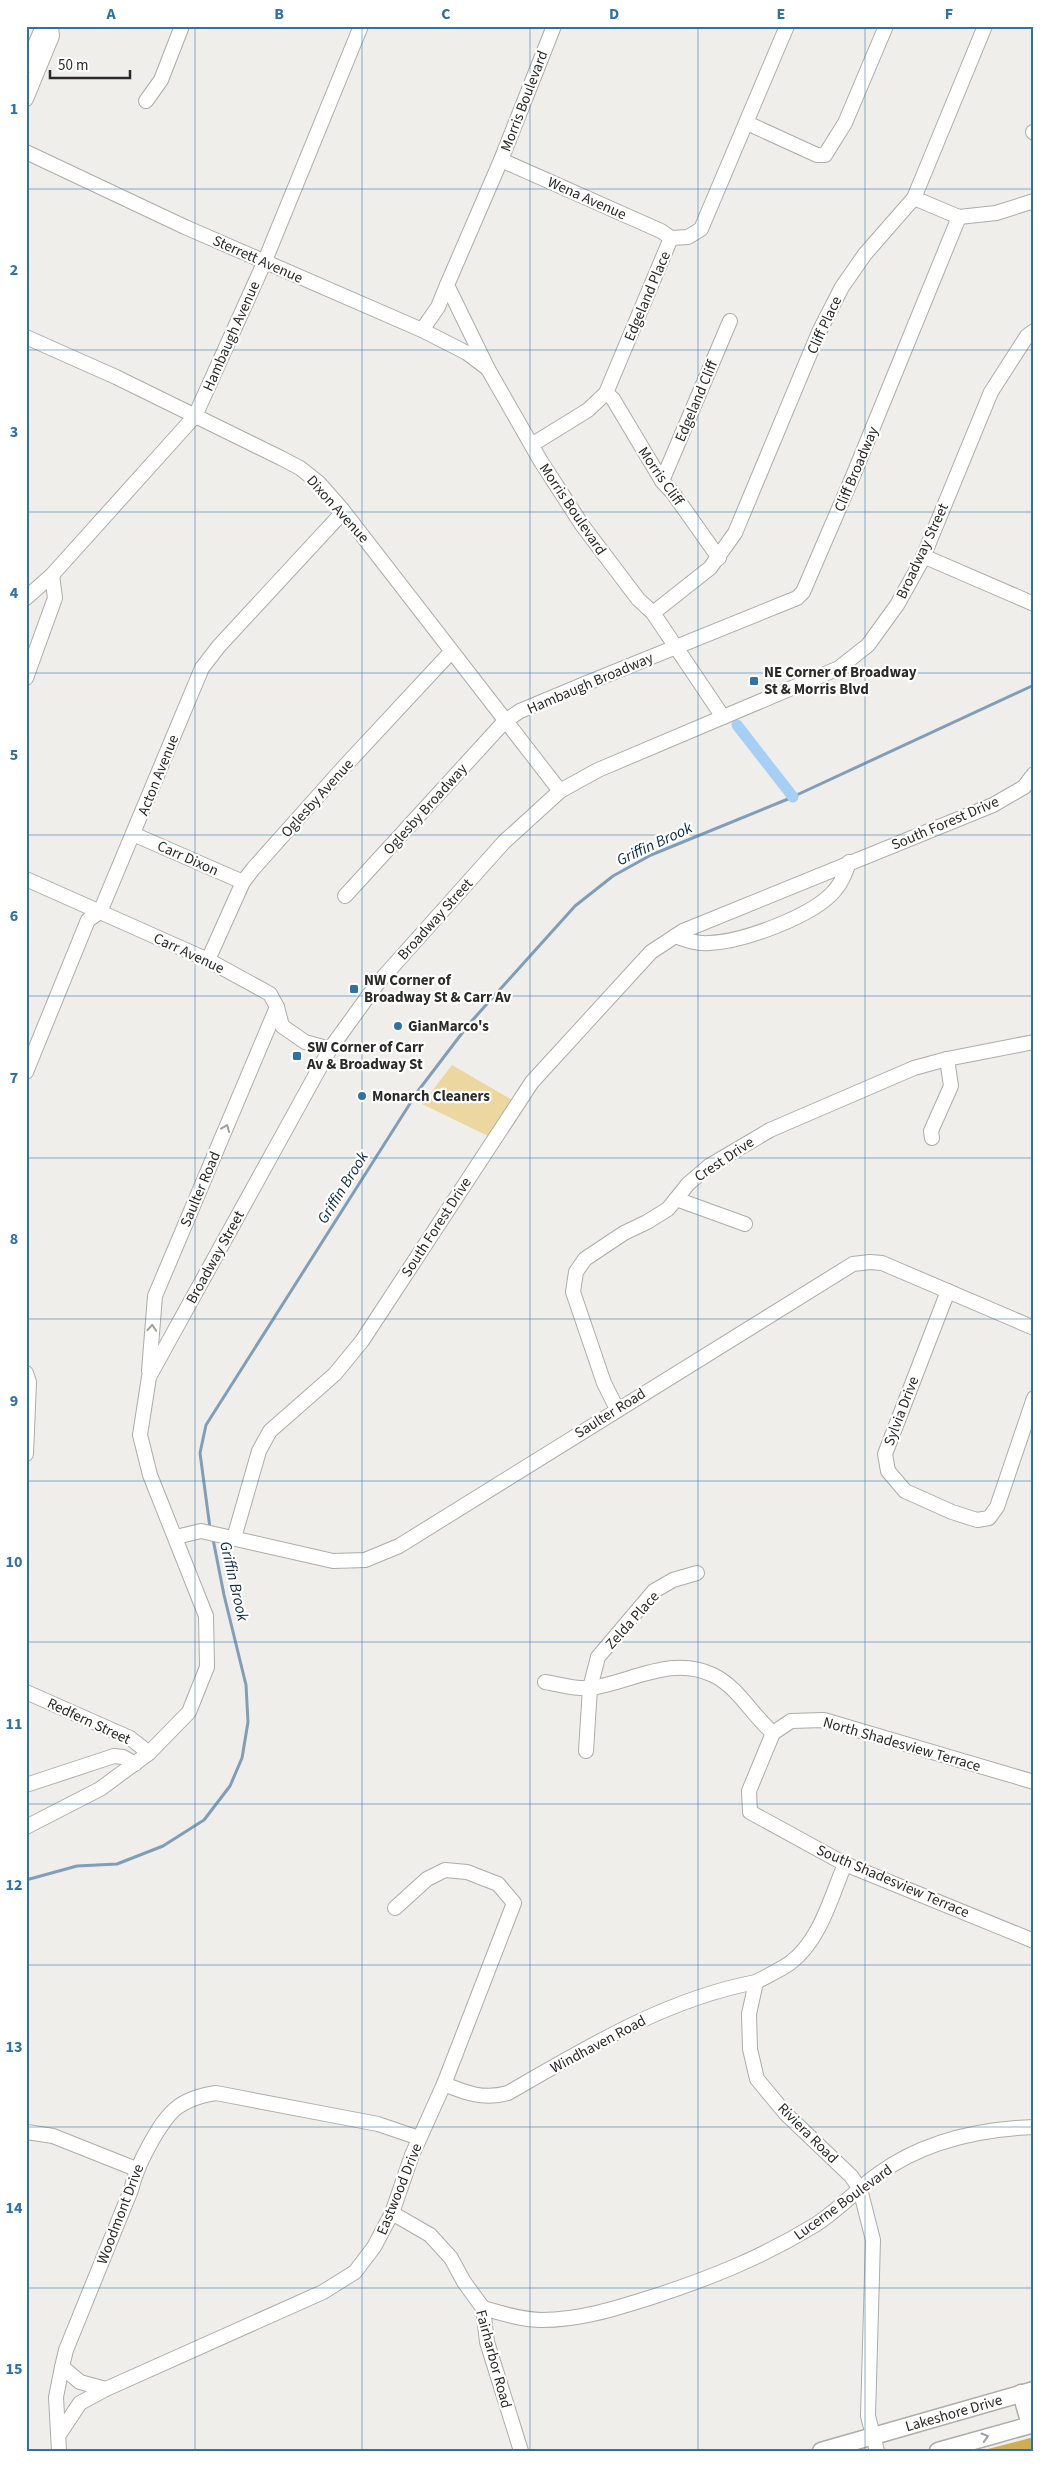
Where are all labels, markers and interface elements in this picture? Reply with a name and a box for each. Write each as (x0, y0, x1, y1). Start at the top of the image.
text: A (105, 3, 116, 25)
text: B (274, 3, 284, 25)
text: C (441, 3, 451, 25)
text: D (609, 3, 619, 25)
text: E (777, 3, 785, 25)
text: F (945, 3, 953, 25)
scale bar (50, 48, 130, 80)
street label: Morris Boulevard (496, 48, 553, 155)
text: 50 m (58, 55, 88, 76)
text: 1 (10, 98, 18, 120)
street label: Wena Avenue (544, 172, 630, 225)
street label: Sterrett Avenue (209, 230, 306, 289)
street label: Edgeland Place (619, 248, 676, 344)
text: 2 (10, 259, 18, 281)
street label: Hambaugh Avenue (198, 278, 265, 395)
street label: Cliff Place (802, 293, 847, 358)
street label: Edgeland Cliff (670, 356, 724, 445)
text: 3 (10, 421, 18, 443)
street label: Cliff Broadway (829, 423, 884, 515)
street label: Morris Cliff (633, 443, 689, 511)
street label: Morris Boulevard (534, 459, 611, 559)
street label: Dixon Avenue (301, 471, 374, 548)
street label: Broadway Street (891, 500, 954, 603)
text: 4 (10, 582, 19, 604)
street label: Hambaugh Broadway (524, 647, 657, 720)
place label: NE Corner of Broadway St & Morris Blvd (764, 662, 917, 700)
marker: NE Corner of Broadway St & Morris Blvd (748, 675, 760, 687)
street label: Acton Avenue (133, 732, 184, 819)
text: 5 (10, 744, 18, 766)
street label: Oglesby Avenue (276, 754, 358, 842)
street label: Oglesby Broadway (379, 759, 472, 860)
street label: South Forest Drive (888, 791, 1002, 856)
water label: Griffin Brook (613, 817, 696, 871)
street label: Carr Dixon (154, 836, 222, 881)
street label: Broadway Street (393, 874, 478, 965)
text: 6 (10, 905, 18, 927)
street label: Carr Avenue (150, 928, 228, 979)
place label: NW Corner of Broadway St & Carr Av (364, 970, 511, 1008)
marker: NW Corner of Broadway St & Carr Av (348, 983, 360, 995)
place label: GianMarco's (408, 1016, 489, 1037)
marker: GianMarco's (392, 1020, 404, 1032)
place label: SW Corner of Carr Av & Broadway St (306, 1037, 424, 1075)
marker: SW Corner of Carr Av & Broadway St (291, 1050, 303, 1062)
text: 7 (10, 1067, 18, 1089)
place label: Monarch Cleaners (372, 1086, 490, 1107)
marker: Monarch Cleaners (356, 1090, 368, 1102)
one-way arrow (220, 1124, 230, 1133)
street label: Crest Drive (690, 1132, 758, 1187)
water label: Griffin Brook (312, 1147, 374, 1228)
street label: Saulter Road (175, 1148, 226, 1230)
street label: South Forest Drive (396, 1173, 477, 1281)
street label: Broadway Street (181, 1207, 250, 1308)
text: 8 (10, 1228, 18, 1250)
one-way arrow (147, 1324, 158, 1332)
street label: Sylvia Drive (879, 1374, 924, 1449)
street label: Saulter Road (571, 1383, 650, 1444)
text: 9 (10, 1390, 18, 1412)
water label: Griffin Brook (214, 1539, 254, 1624)
text: 10 (6, 1551, 22, 1573)
street label: Zelda Place (601, 1587, 664, 1654)
street label: Redfern Street (44, 1693, 134, 1750)
street label: North Shadesview Terrace (821, 1712, 983, 1777)
text: 11 (6, 1713, 22, 1735)
street label: South Shadesview Terrace (813, 1840, 973, 1923)
text: 12 (6, 1874, 22, 1896)
street label: Windhaven Road (547, 2010, 650, 2078)
text: 13 (6, 2036, 22, 2058)
street label: Riviera Road (773, 2098, 843, 2168)
street label: Eastwood Drive (371, 2140, 427, 2238)
street label: Lucerne Boulevard (790, 2159, 897, 2245)
street label: Woodmont Drive (92, 2161, 149, 2267)
text: 14 (6, 2197, 23, 2219)
street label: Fairharbor Road (470, 2308, 517, 2411)
text: 15 (6, 2358, 22, 2380)
street label: Lakeshore Drive (903, 2390, 1005, 2437)
one-way arrow (981, 2433, 989, 2443)

